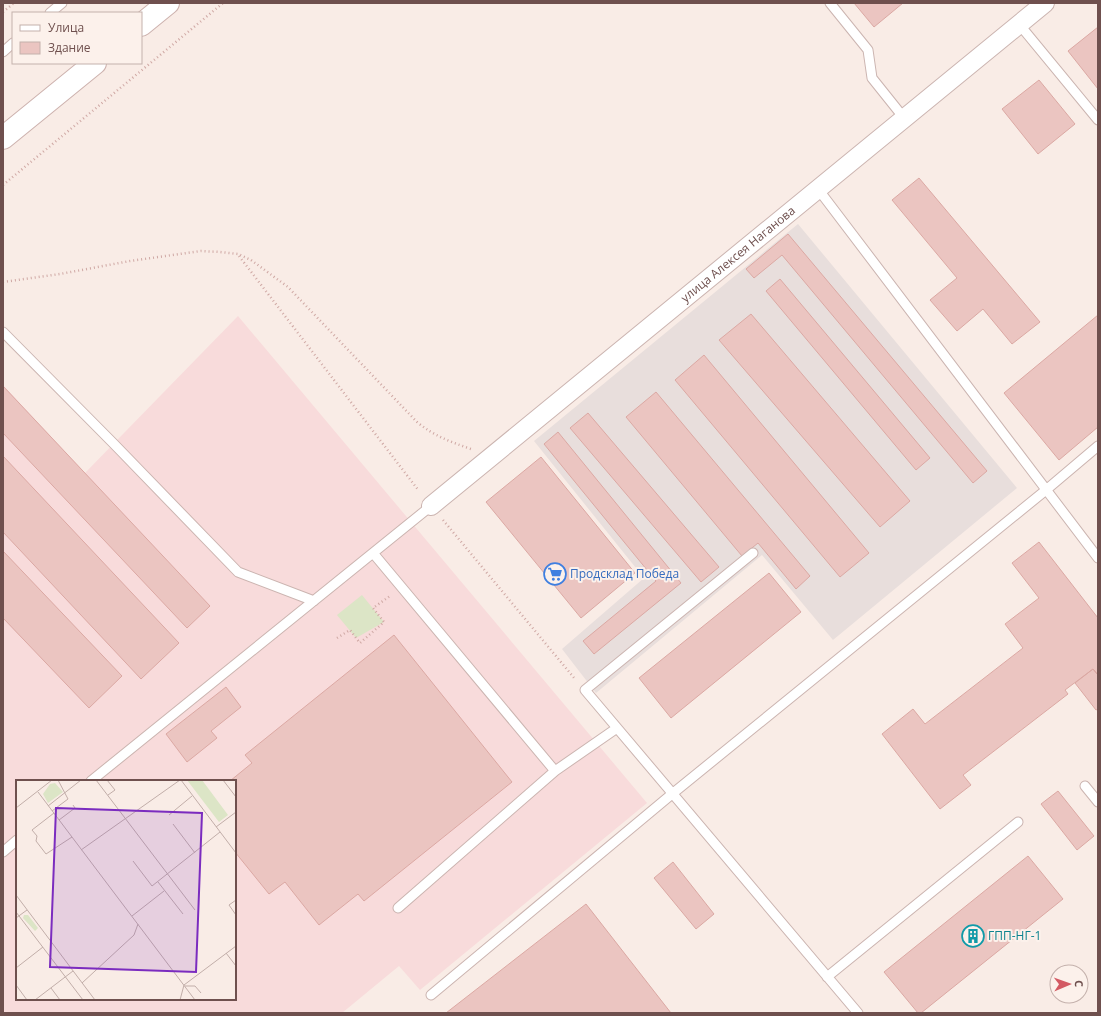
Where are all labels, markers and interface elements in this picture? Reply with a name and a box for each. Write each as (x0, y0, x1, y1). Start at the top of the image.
legend (12, 12, 142, 64)
text: Улица (48, 19, 84, 36)
text: Здание (48, 39, 91, 56)
street label: улица Алексея Наганова (677, 202, 799, 306)
supermarket icon: Продсклад Победа (542, 561, 568, 587)
place label: Продсклад Победа (570, 565, 679, 582)
inset map (16, 780, 236, 1000)
building icon: ГПП-НГ-1 (960, 923, 986, 949)
place label: ГПП-НГ-1 (988, 927, 1041, 944)
north arrow (1049, 964, 1089, 1004)
text: С (1072, 980, 1087, 987)

